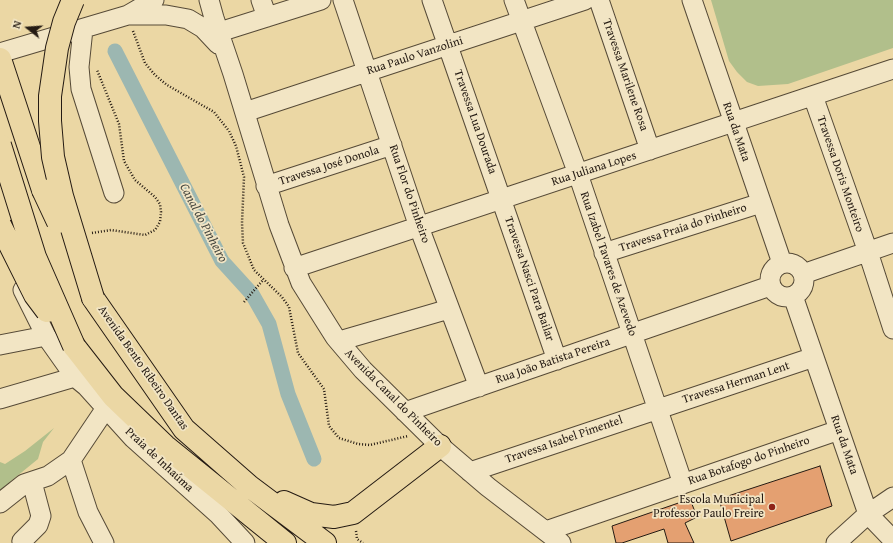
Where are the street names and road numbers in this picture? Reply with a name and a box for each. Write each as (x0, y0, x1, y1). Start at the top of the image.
street label: Travessa Marilene Rosa (599, 17, 651, 133)
street label: Rua Paulo Vanzolini (365, 34, 465, 78)
street label: Travessa Lua Dourada (450, 68, 500, 176)
street label: Rua da Mata (719, 100, 753, 164)
street label: Travessa Doris Monteiro (813, 114, 867, 234)
street label: Travessa José Donola (277, 143, 381, 189)
street label: Rua Flor do Pinheiro (385, 143, 433, 245)
street label: Rua Juliana Lopes (550, 149, 638, 189)
street label: Rua Izabel Tavares de Azevedo (576, 190, 640, 338)
street label: Travessa Praia do Pinheiro (617, 201, 749, 255)
street label: Travessa Nasci Para Bailar (501, 215, 557, 343)
street label: Avenida Bento Ribeiro Dantas (95, 303, 191, 433)
street label: Rua João Batista Pereira (494, 335, 612, 387)
street label: Avenida Canal do Pinheiro (341, 346, 445, 450)
street label: Travessa Herman Lent (680, 359, 792, 407)
street label: Travessa Isabel Pimentel (503, 413, 625, 467)
street label: Rua da Mata (827, 413, 861, 477)
street label: Praia de Inhaúma (122, 425, 196, 495)
street label: Rua Botafogo do Pinheiro (686, 433, 812, 489)

